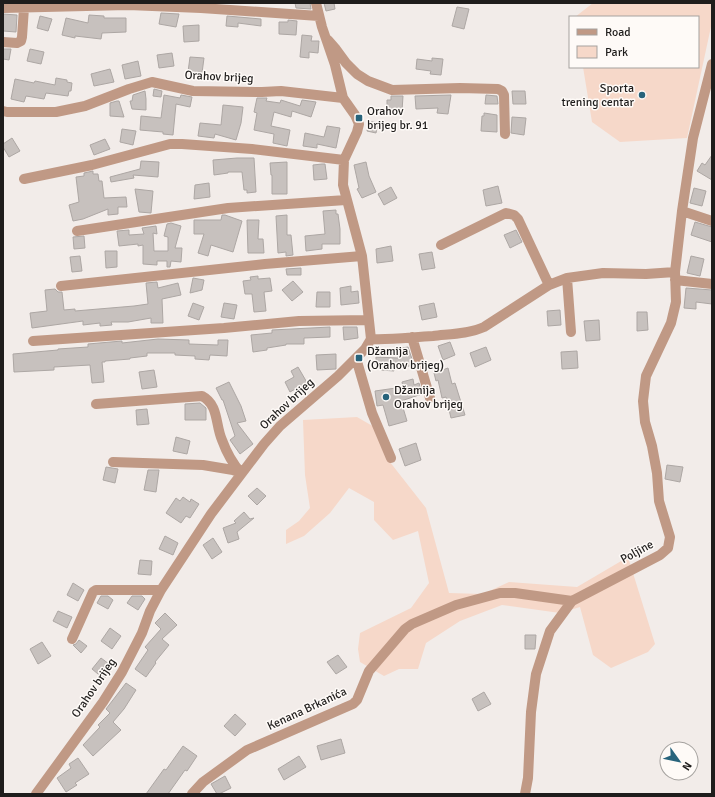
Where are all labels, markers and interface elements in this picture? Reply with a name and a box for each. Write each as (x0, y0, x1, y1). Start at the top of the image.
legend (569, 16, 699, 68)
text: Road (605, 25, 631, 40)
text: Park (605, 45, 628, 60)
street label: Orahov brijeg (184, 68, 254, 86)
place label: Sporta trening centar (561, 81, 635, 110)
marker: Sporta trening centar (637, 90, 647, 100)
place label: Orahov brijeg br. 91 (367, 104, 428, 133)
marker: Orahov brijeg br. 91 (354, 113, 364, 123)
place label: Džamija (Orahov brijeg) (367, 344, 444, 373)
marker: Džamija (Orahov brijeg) (354, 353, 364, 363)
street label: Orahov brijeg (257, 375, 317, 433)
place label: Džamija Orahov brijeg (394, 383, 463, 412)
marker: Džamija Orahov brijeg (381, 392, 391, 402)
street label: Poljine (618, 537, 656, 567)
street label: Orahov brijeg (68, 655, 120, 721)
street label: Kenana Brkanića (265, 684, 349, 734)
north arrow (659, 741, 699, 781)
text: N (679, 759, 695, 773)

